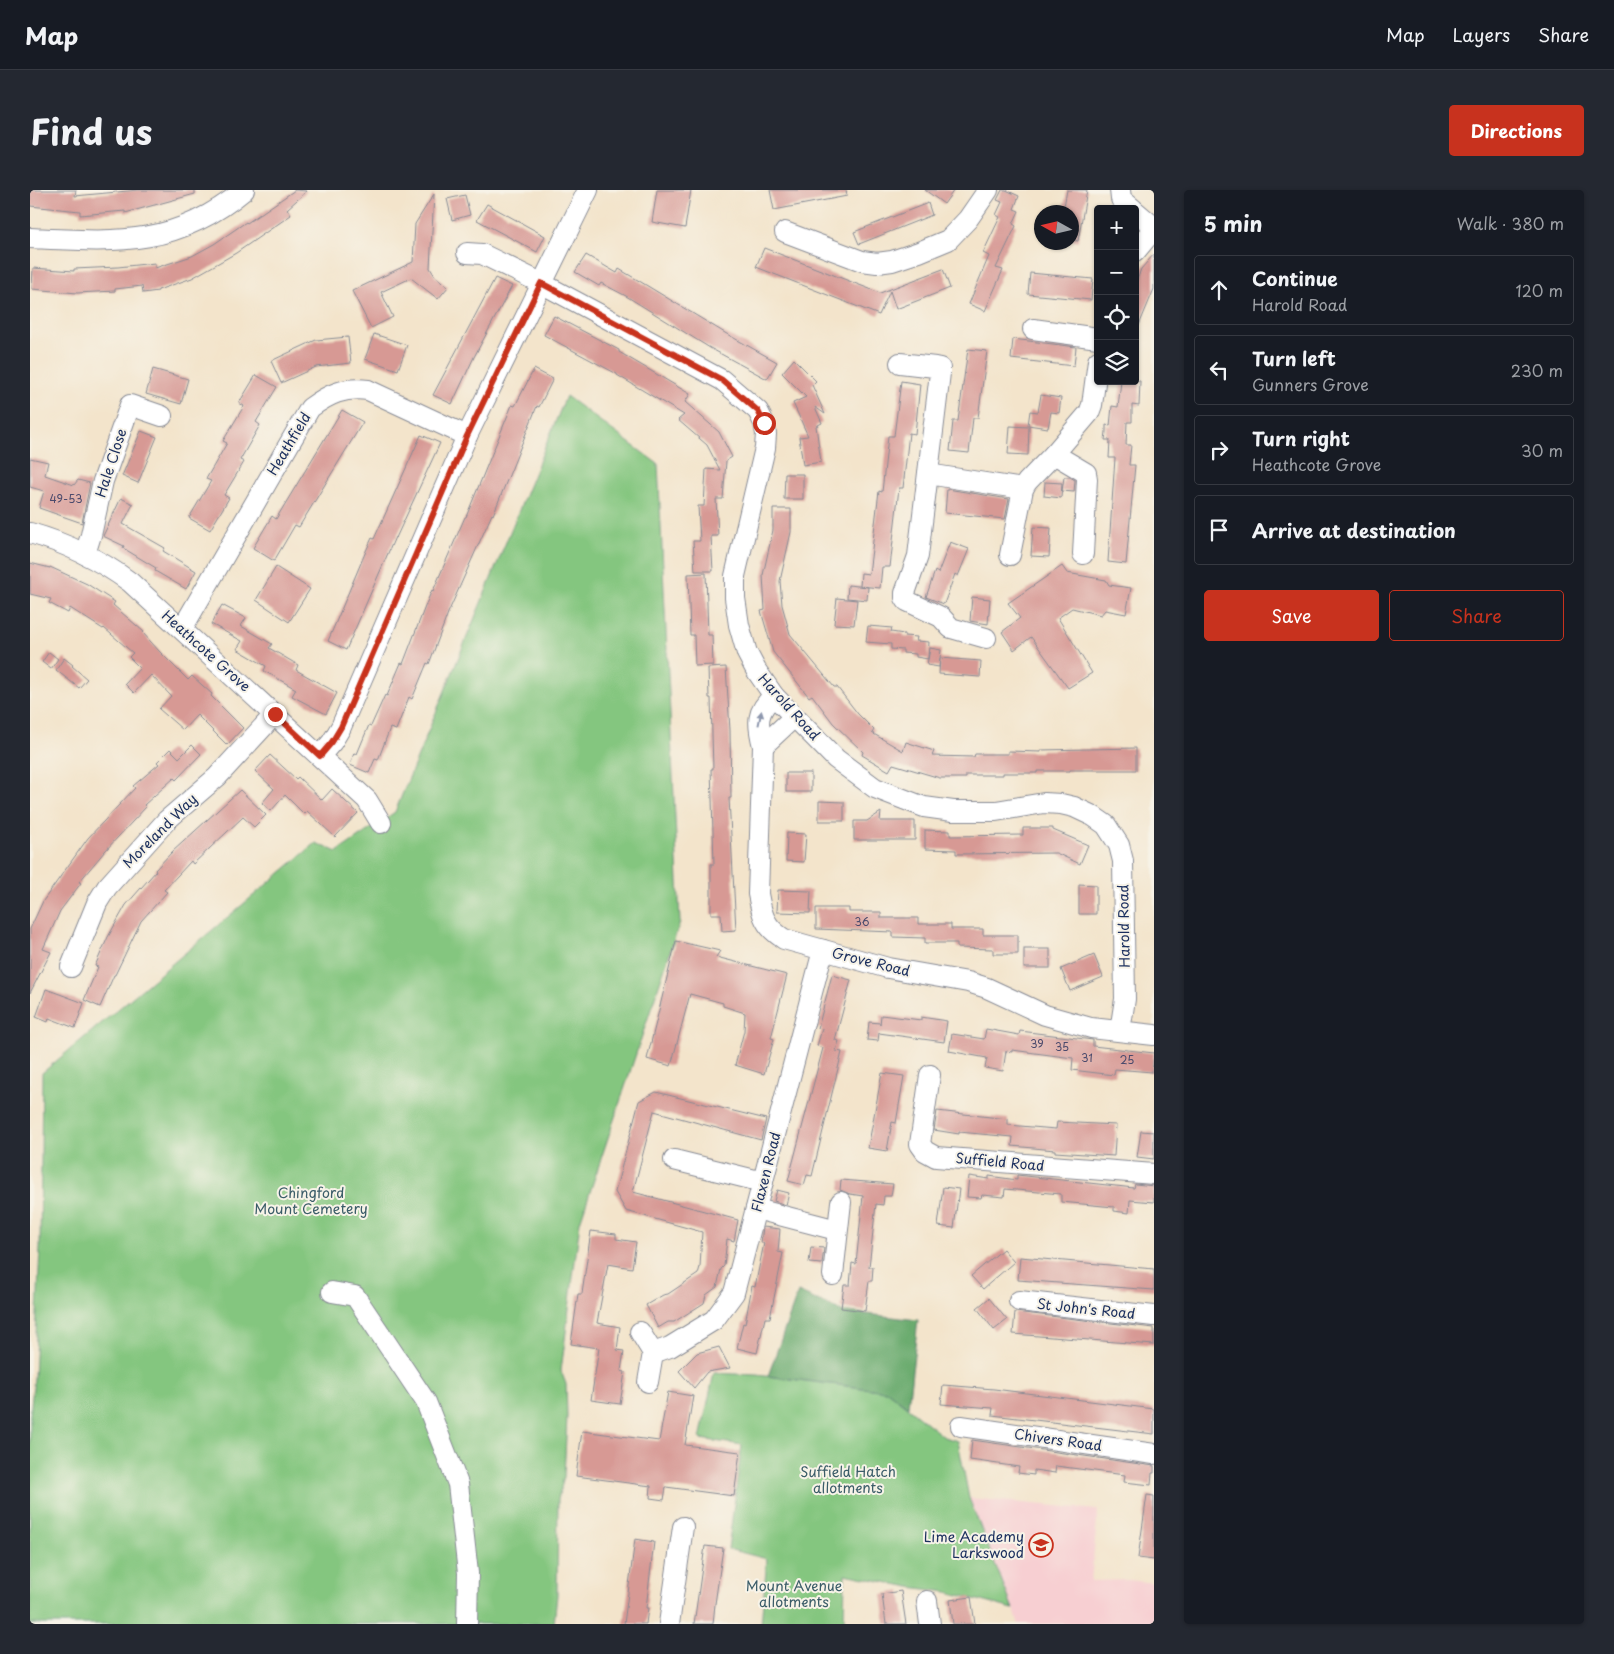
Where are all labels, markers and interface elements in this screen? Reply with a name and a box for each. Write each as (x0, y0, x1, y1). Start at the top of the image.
text: Map (25, 17, 78, 53)
text: Map (1386, 21, 1425, 48)
text: Layers (1453, 21, 1510, 48)
text: Share (1538, 21, 1589, 48)
text: Find us (30, 104, 152, 157)
button: Directions (1449, 105, 1584, 156)
north arrow (1034, 205, 1079, 250)
map controls (1094, 205, 1139, 385)
button: + (1094, 205, 1139, 250)
text: 5 min (1204, 207, 1262, 239)
text: Walk · 380 m (1457, 211, 1564, 235)
button: − (1094, 250, 1139, 295)
text: Continue (1252, 264, 1338, 292)
icon: ahead (1205, 276, 1233, 304)
text: 120 m (1516, 278, 1563, 302)
text: Harold Road (1252, 292, 1347, 316)
button: locate (1094, 295, 1139, 340)
button: layers (1094, 340, 1139, 385)
text: Turn left (1252, 344, 1336, 372)
icon: left (1205, 356, 1233, 384)
text: 230 m (1511, 358, 1563, 382)
text: Gunners Grove (1252, 372, 1369, 396)
street label: Heathfield (262, 408, 316, 479)
route start (753, 412, 776, 435)
text: Turn right (1252, 424, 1350, 452)
street label: Hale Close (90, 426, 132, 500)
icon: right (1205, 436, 1233, 464)
text: 30 m (1521, 438, 1563, 462)
text: Heathcote Grove (1252, 452, 1381, 476)
house number: 49-53 (50, 490, 82, 507)
icon: arrive (1205, 516, 1233, 544)
text: Arrive at destination (1252, 516, 1456, 544)
button: Save (1204, 590, 1379, 641)
button: Share (1389, 590, 1564, 641)
street label: Heathcote Grove (157, 605, 255, 696)
street label: Harold Road (754, 669, 825, 745)
route end (264, 703, 287, 726)
one-way arrow (757, 710, 765, 726)
street label: Moreland Way (118, 789, 202, 873)
street label: Harold Road (1112, 884, 1135, 968)
house number: 36 (855, 913, 870, 930)
street label: Grove Road (830, 942, 912, 981)
house number: 39 (1030, 1035, 1044, 1052)
house number: 35 (1055, 1038, 1069, 1055)
house number: 31 (1081, 1049, 1093, 1066)
house number: 25 (1120, 1051, 1134, 1068)
street label: Flaxen Road (745, 1130, 786, 1214)
street label: Suffield Road (955, 1147, 1045, 1176)
park label: Chingford Mount Cemetery (254, 1182, 368, 1219)
street label: St John's Road (1036, 1293, 1136, 1324)
street label: Chivers Road (1013, 1423, 1103, 1456)
park label: Suffield Hatch allotments (800, 1461, 896, 1498)
place label: Lime Academy Larkswood (924, 1526, 1024, 1563)
school or university icon: Lime Academy Larkswood (1028, 1532, 1054, 1558)
park label: Mount Avenue allotments (746, 1575, 843, 1612)

